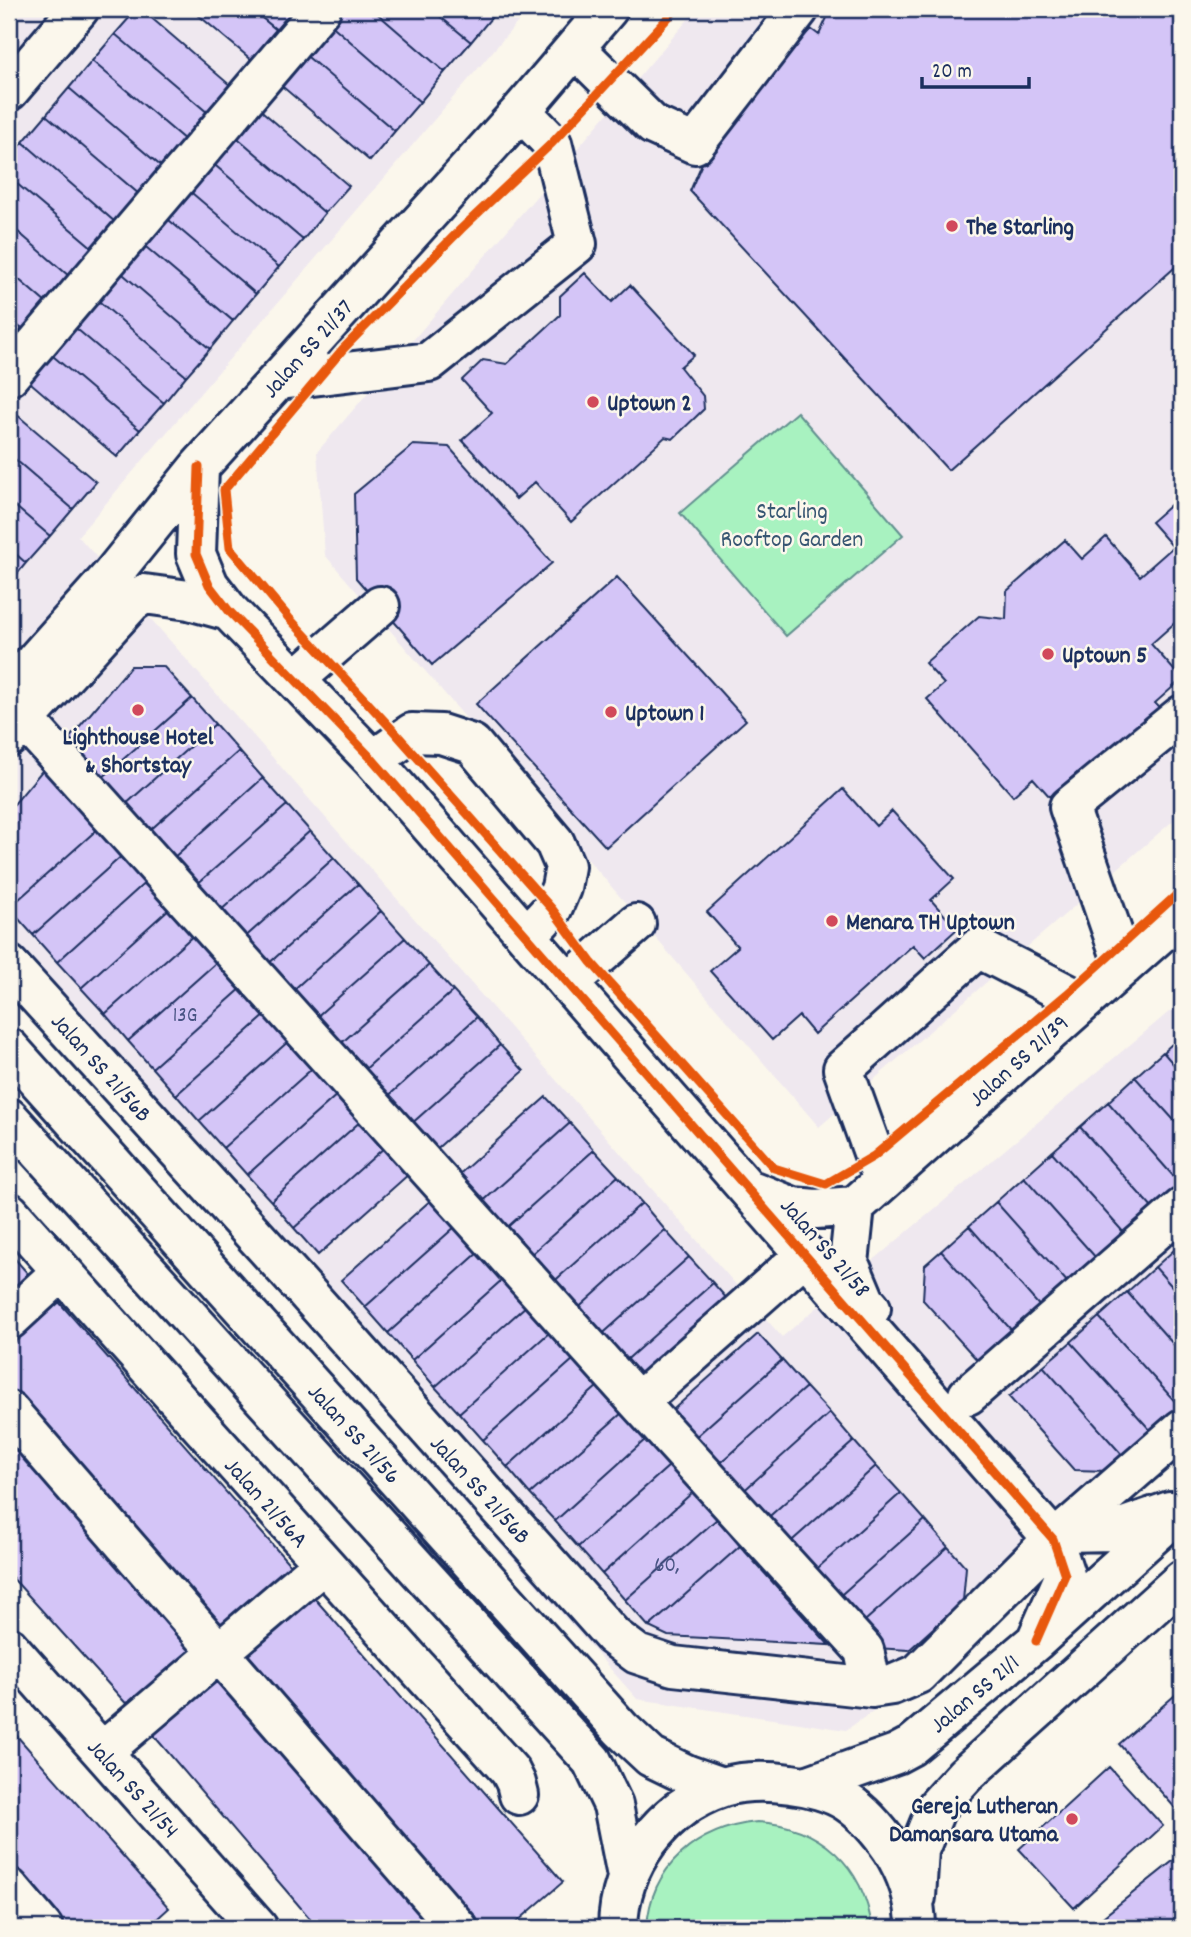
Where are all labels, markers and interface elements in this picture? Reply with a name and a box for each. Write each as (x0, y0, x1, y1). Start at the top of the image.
scale bar (922, 46, 1028, 90)
text: 20 m (932, 58, 972, 88)
place label: The Starling (966, 212, 1074, 246)
marker: The Starling (944, 218, 960, 234)
street label: Jalan SS 21/37 (256, 293, 363, 407)
place label: Uptown 2 (607, 388, 692, 422)
marker: Uptown 2 (585, 394, 601, 410)
park label: Starling Rooftop Garden (721, 496, 863, 558)
place label: Uptown 5 (1062, 640, 1147, 674)
marker: Uptown 5 (1040, 646, 1056, 662)
place label: Uptown 1 (625, 698, 704, 732)
marker: Lighthouse Hotel & Shortstay (130, 702, 146, 718)
marker: Uptown 1 (603, 704, 619, 720)
place label: Lighthouse Hotel & Shortstay (63, 722, 214, 784)
place label: Menara TH Uptown (846, 907, 1015, 941)
marker: Menara TH Uptown (824, 913, 840, 929)
house number: 13G (173, 1002, 197, 1032)
street label: Jalan SS 21/56B (41, 1007, 158, 1131)
street label: Jalan SS 21/39 (962, 1008, 1078, 1117)
street label: Jalan SS 21/58 (770, 1191, 877, 1307)
street label: Jalan SS 21/56 (298, 1377, 407, 1493)
street label: Jalan SS 21/56B (420, 1429, 537, 1553)
street label: Jalan 21/56A (215, 1451, 315, 1557)
house number: 60, (654, 1552, 680, 1582)
street label: Jalan SS 21/1 (924, 1648, 1028, 1743)
street label: Jalan SS 21/54 (78, 1733, 186, 1847)
place label: Gereja Lutheran Damansara Utama (889, 1791, 1059, 1853)
marker: Gereja Lutheran Damansara Utama (1064, 1811, 1080, 1827)

